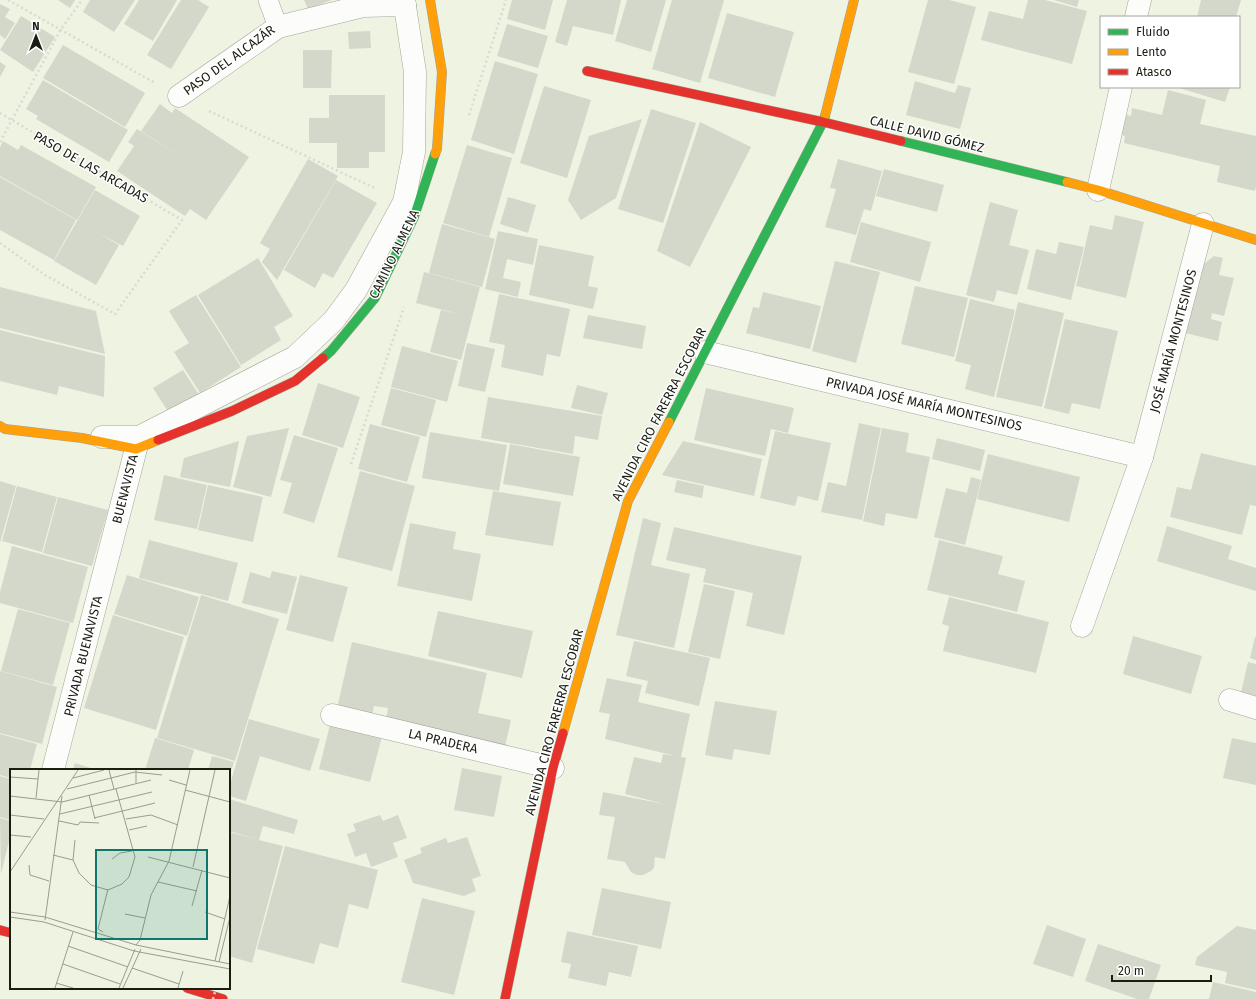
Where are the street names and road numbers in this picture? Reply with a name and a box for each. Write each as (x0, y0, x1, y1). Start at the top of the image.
street label: PASO DEL ALCAZÁR (180, 22, 278, 98)
street label: CALLE DAVID GÓMEZ (868, 113, 986, 156)
street label: PASO DE LAS ARCADAS (31, 128, 151, 206)
street label: CAMINO ALMENA (366, 207, 422, 301)
street label: JOSÉ MARÍA MONTESINOS (1147, 268, 1199, 414)
street label: AVENIDA CIRO FARERRA ESCOBAR (609, 325, 709, 503)
street label: PRIVADA JOSÉ MARÍA MONTESINOS (824, 374, 1024, 434)
street label: BUENAVISTA (109, 452, 141, 525)
street label: PRIVADA BUENAVISTA (61, 594, 105, 718)
street label: AVENIDA CIRO FARERRA ESCOBAR (522, 627, 586, 817)
street label: LA PRADERA (407, 726, 480, 756)

